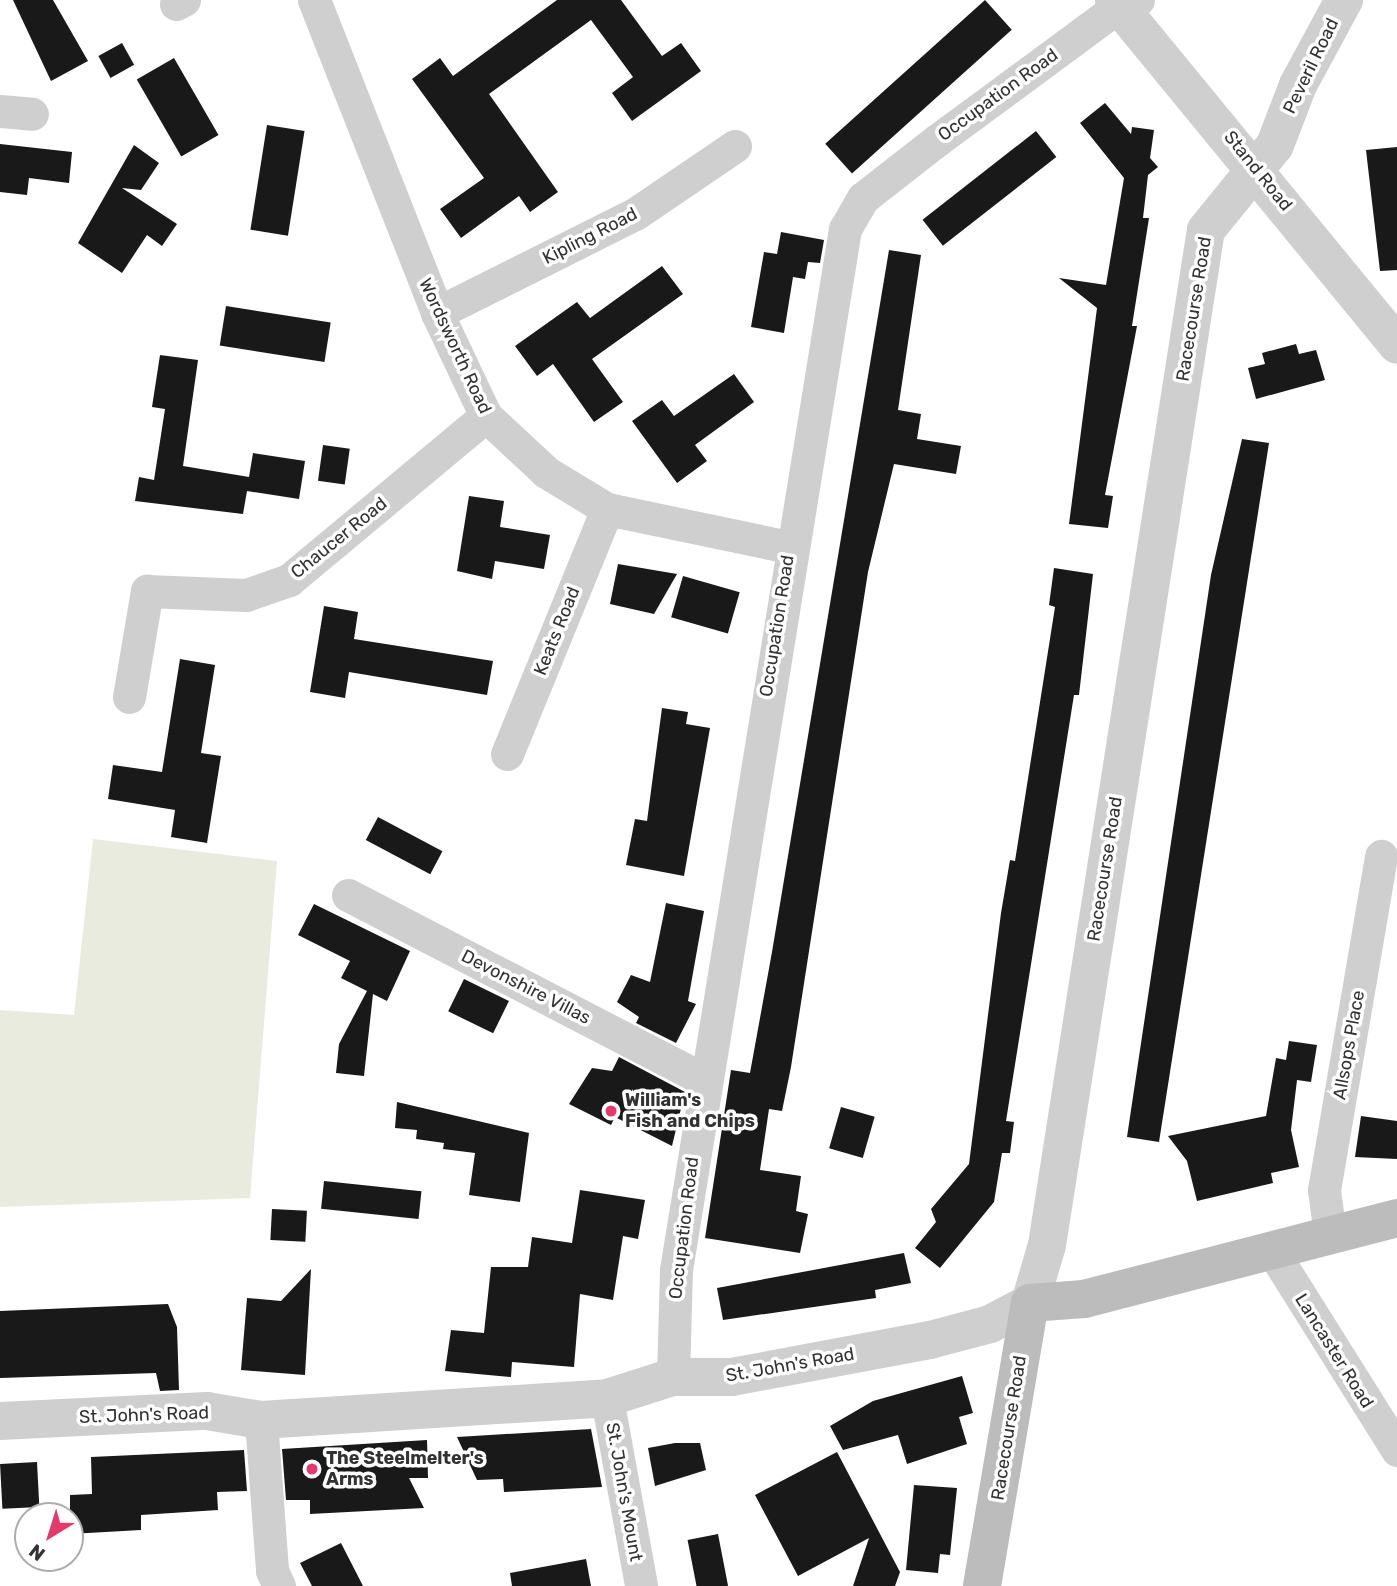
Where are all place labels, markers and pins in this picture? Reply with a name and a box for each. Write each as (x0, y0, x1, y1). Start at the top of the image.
place label: William's Fish and Chips (625, 1090, 755, 1132)
marker: William's Fish and Chips (603, 1103, 619, 1119)
place label: The Steelmelter's Arms (326, 1448, 484, 1490)
marker: The Steelmelter's Arms (304, 1461, 320, 1477)

